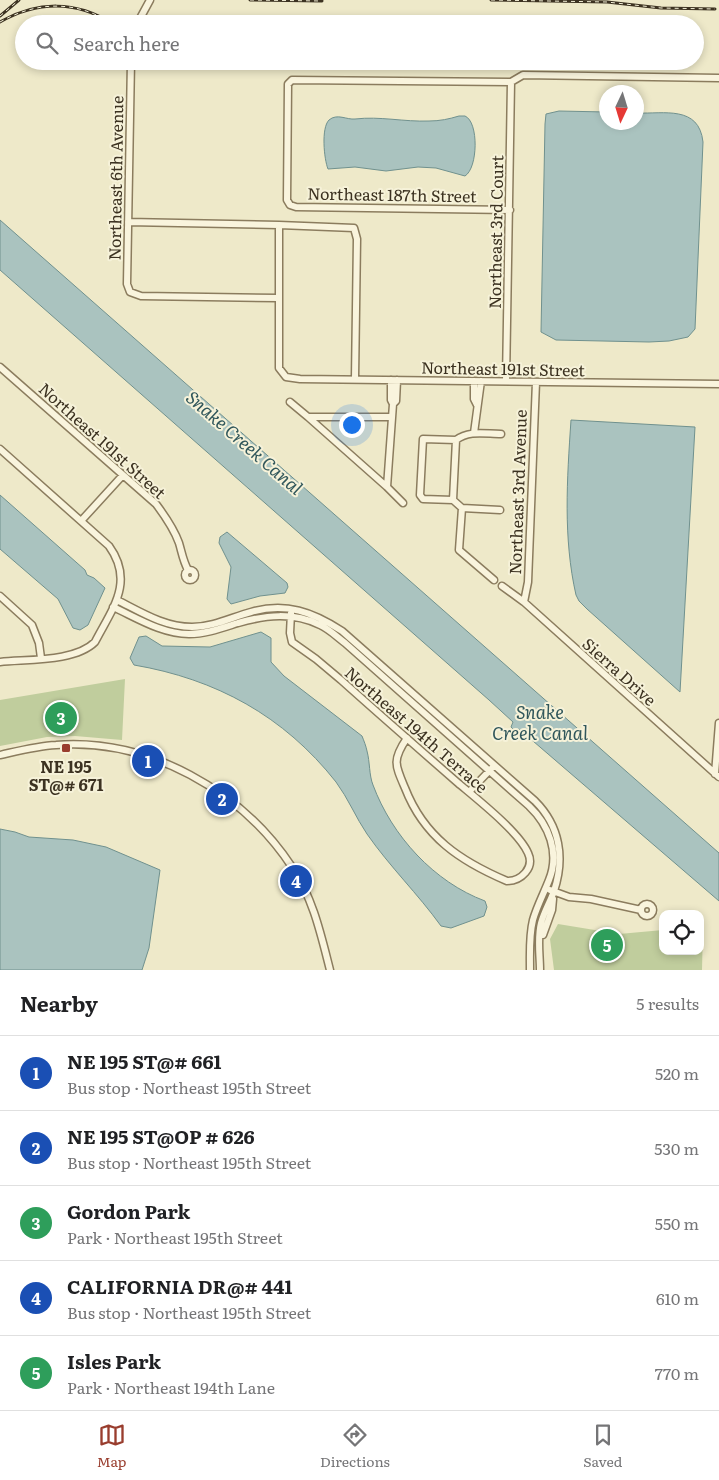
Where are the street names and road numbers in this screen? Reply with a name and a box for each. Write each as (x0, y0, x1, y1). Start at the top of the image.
street label: Northeast 6th Avenue (102, 95, 128, 261)
street label: Northeast 3rd Court (482, 155, 508, 309)
street label: Northeast 187th Street (307, 181, 477, 207)
street label: Northeast 191st Street (421, 355, 586, 381)
street label: Northeast 191st Street (34, 376, 172, 504)
street label: Northeast 3rd Avenue (502, 409, 532, 575)
street label: Sierra Drive (578, 631, 662, 711)
street label: Northeast 194th Terrace (340, 660, 494, 798)

